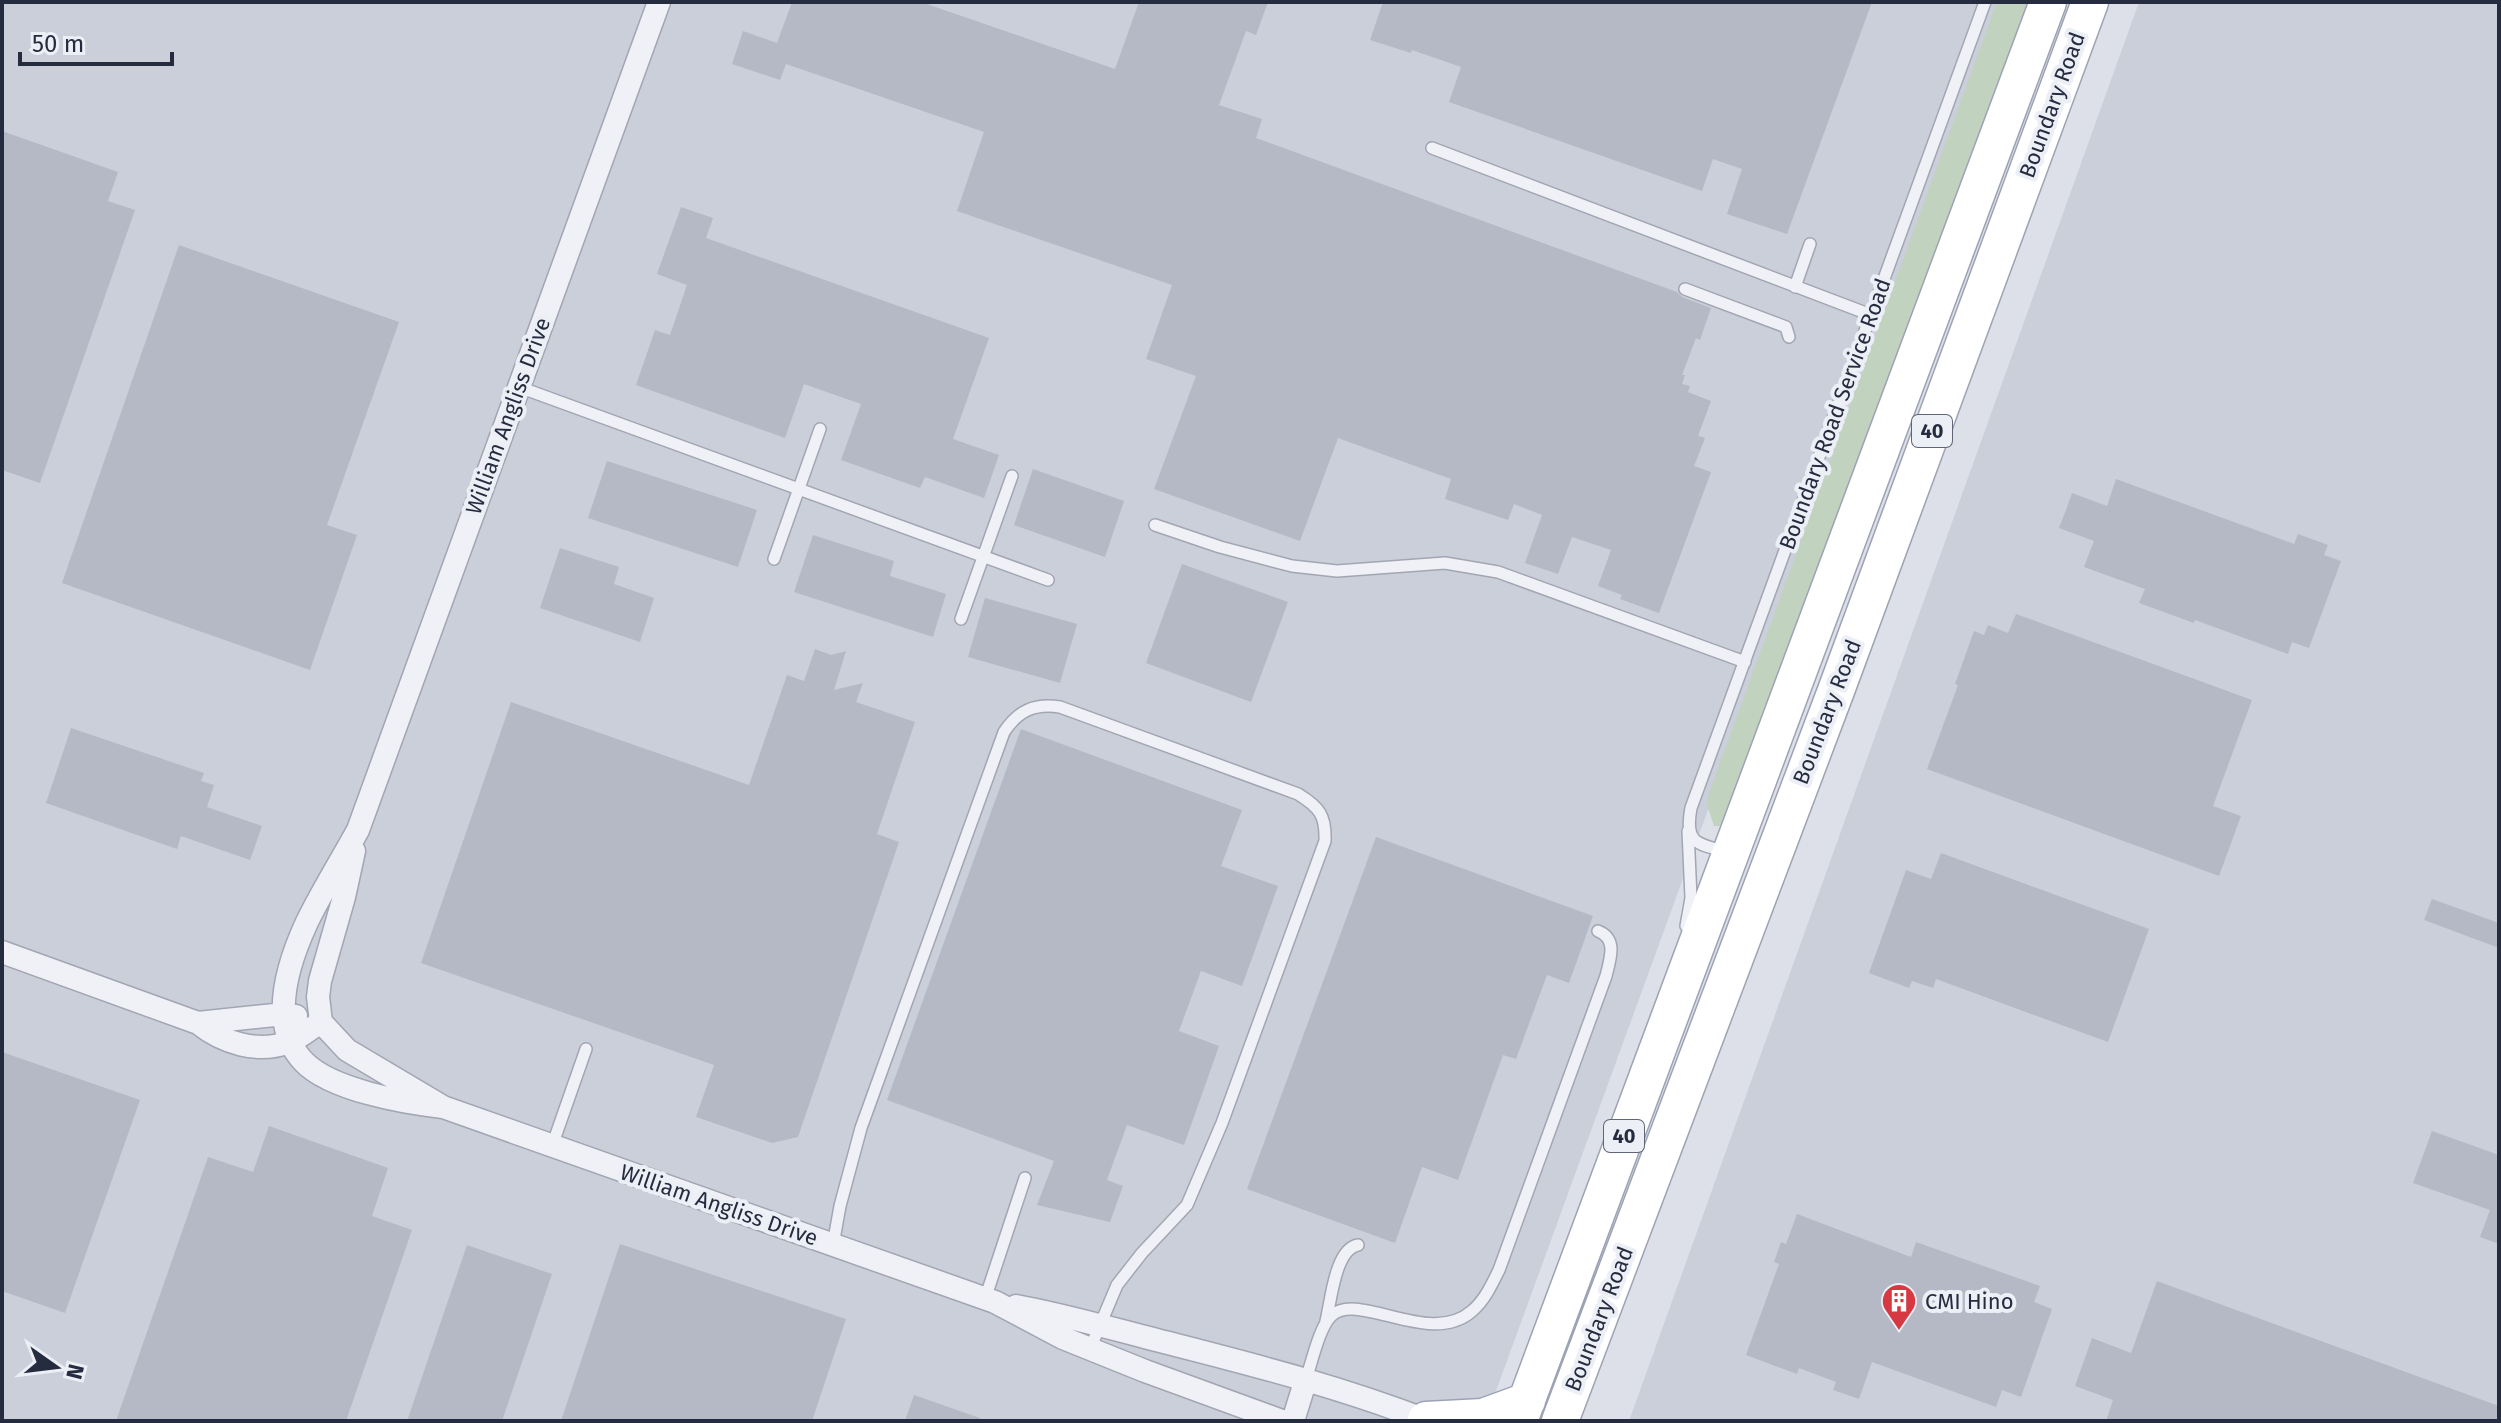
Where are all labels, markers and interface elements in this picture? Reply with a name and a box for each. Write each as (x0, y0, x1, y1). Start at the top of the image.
scale bar (20, 16, 172, 66)
street label: Boundary Road (2013, 29, 2091, 181)
text: 50 m (32, 30, 84, 58)
street label: Boundary Road Service Road (1773, 275, 1897, 553)
street label: William Angliss Drive (460, 314, 556, 518)
road number: 40 (1912, 415, 1952, 447)
street label: Boundary Road (1787, 636, 1867, 788)
road number: 40 (1604, 1120, 1644, 1152)
street label: William Angliss Drive (617, 1158, 821, 1252)
street label: Boundary Road (1559, 1243, 1639, 1395)
building icon: CMI Hino (1880, 1282, 1918, 1332)
place label: CMI Hino (1925, 1288, 2014, 1315)
north arrow (16, 1327, 96, 1407)
text: N (60, 1361, 90, 1382)

